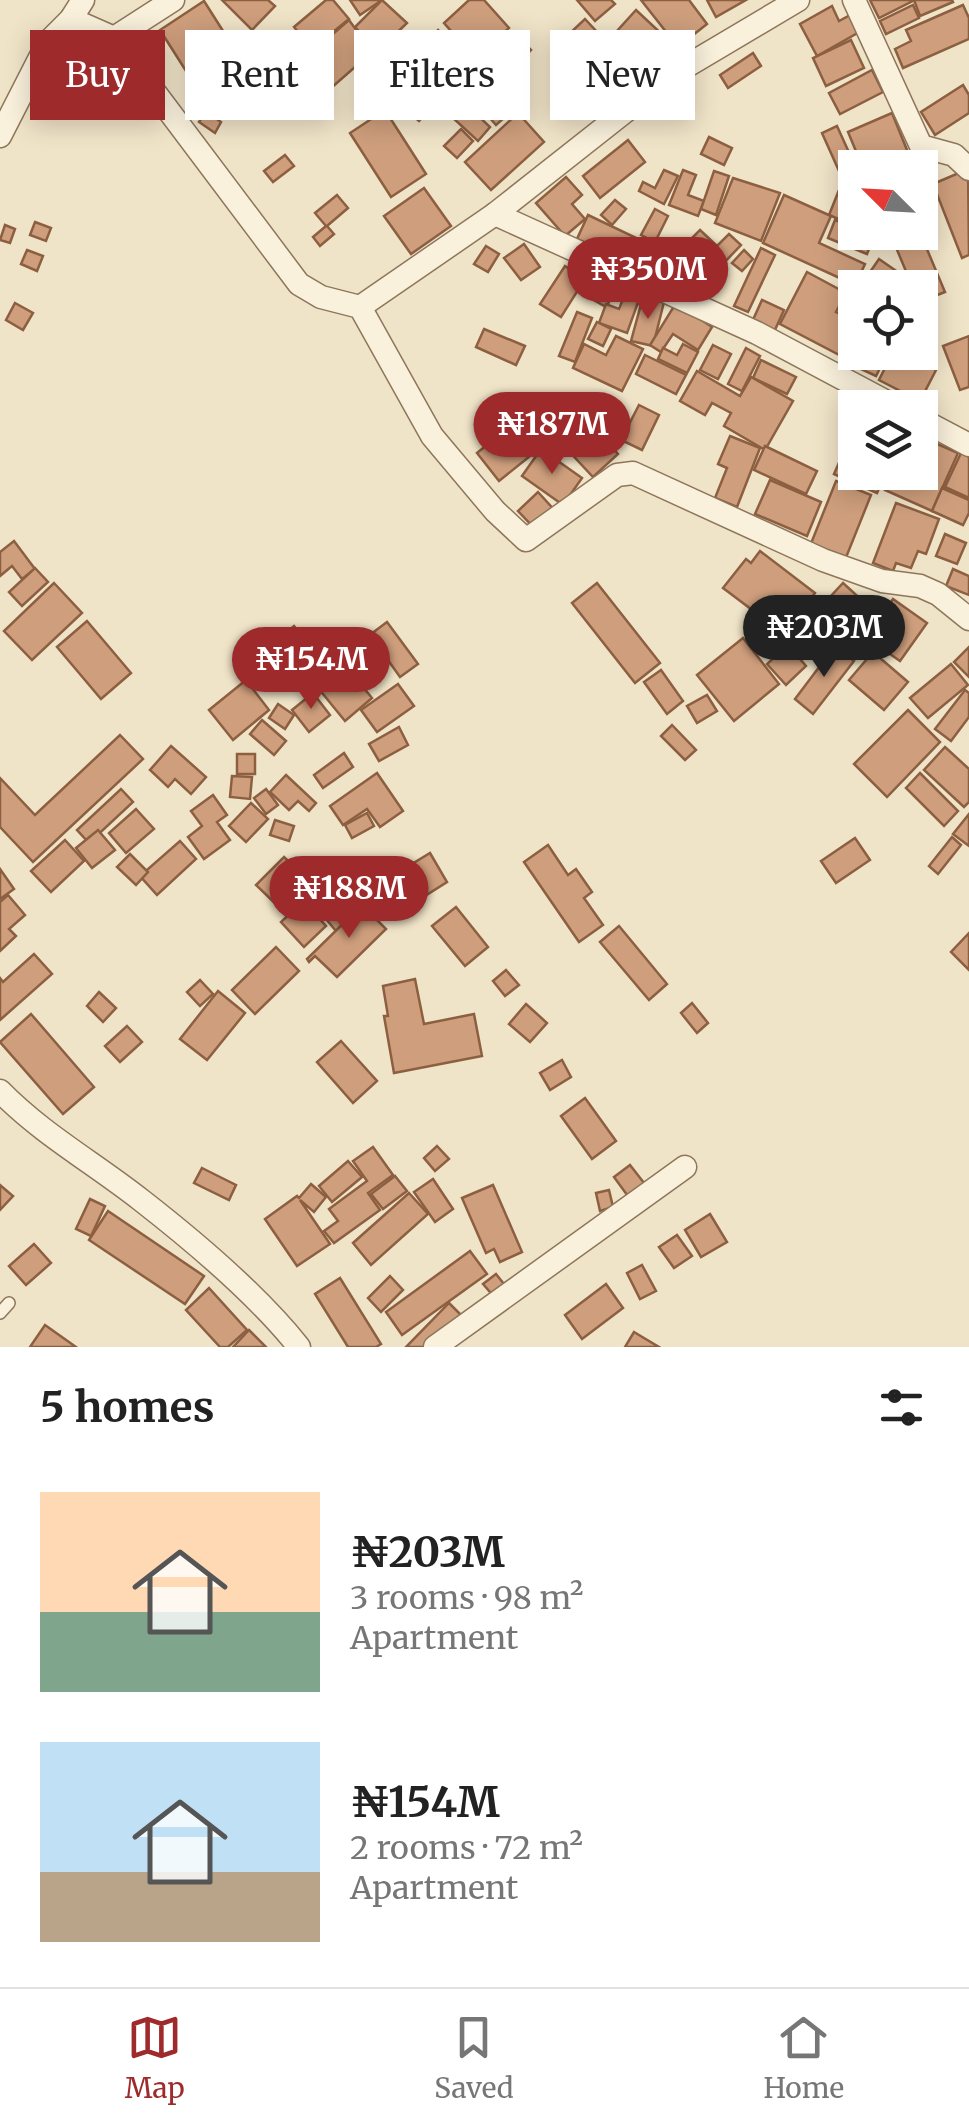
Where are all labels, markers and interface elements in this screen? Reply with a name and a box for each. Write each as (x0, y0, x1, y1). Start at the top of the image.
chip: Buy (30, 30, 165, 120)
chip: Rent (185, 30, 334, 120)
chip: Filters (354, 30, 530, 120)
chip: New (550, 30, 695, 120)
north arrow (838, 150, 938, 250)
map controls (838, 150, 938, 490)
pin: ₦350M (578, 237, 718, 322)
text: ₦350M (589, 249, 707, 289)
button: locate (838, 270, 938, 370)
button: layers (838, 390, 938, 490)
pin: ₦187M (482, 392, 622, 477)
text: ₦187M (496, 404, 608, 444)
pin: ₦203M (754, 595, 894, 680)
text: ₦203M (765, 607, 883, 647)
pin: ₦154M (241, 627, 381, 712)
text: ₦154M (254, 639, 368, 679)
pin: ₦188M (279, 856, 419, 941)
text: ₦188M (291, 868, 407, 908)
icon: filters (874, 1380, 929, 1435)
text: 5 homes (40, 1381, 214, 1433)
text: ₦203M (350, 1526, 505, 1578)
icon: home (120, 1532, 240, 1652)
text: 3 rooms · 98 m² (350, 1578, 583, 1618)
text: Apartment (350, 1618, 518, 1658)
text: ₦154M (350, 1776, 500, 1828)
icon: home (120, 1782, 240, 1902)
text: 2 rooms · 72 m² (350, 1828, 583, 1868)
text: Apartment (350, 1868, 518, 1908)
tab: Map (125, 2010, 185, 2106)
tab: Saved (434, 2010, 514, 2106)
tab: Home (763, 2010, 844, 2106)

